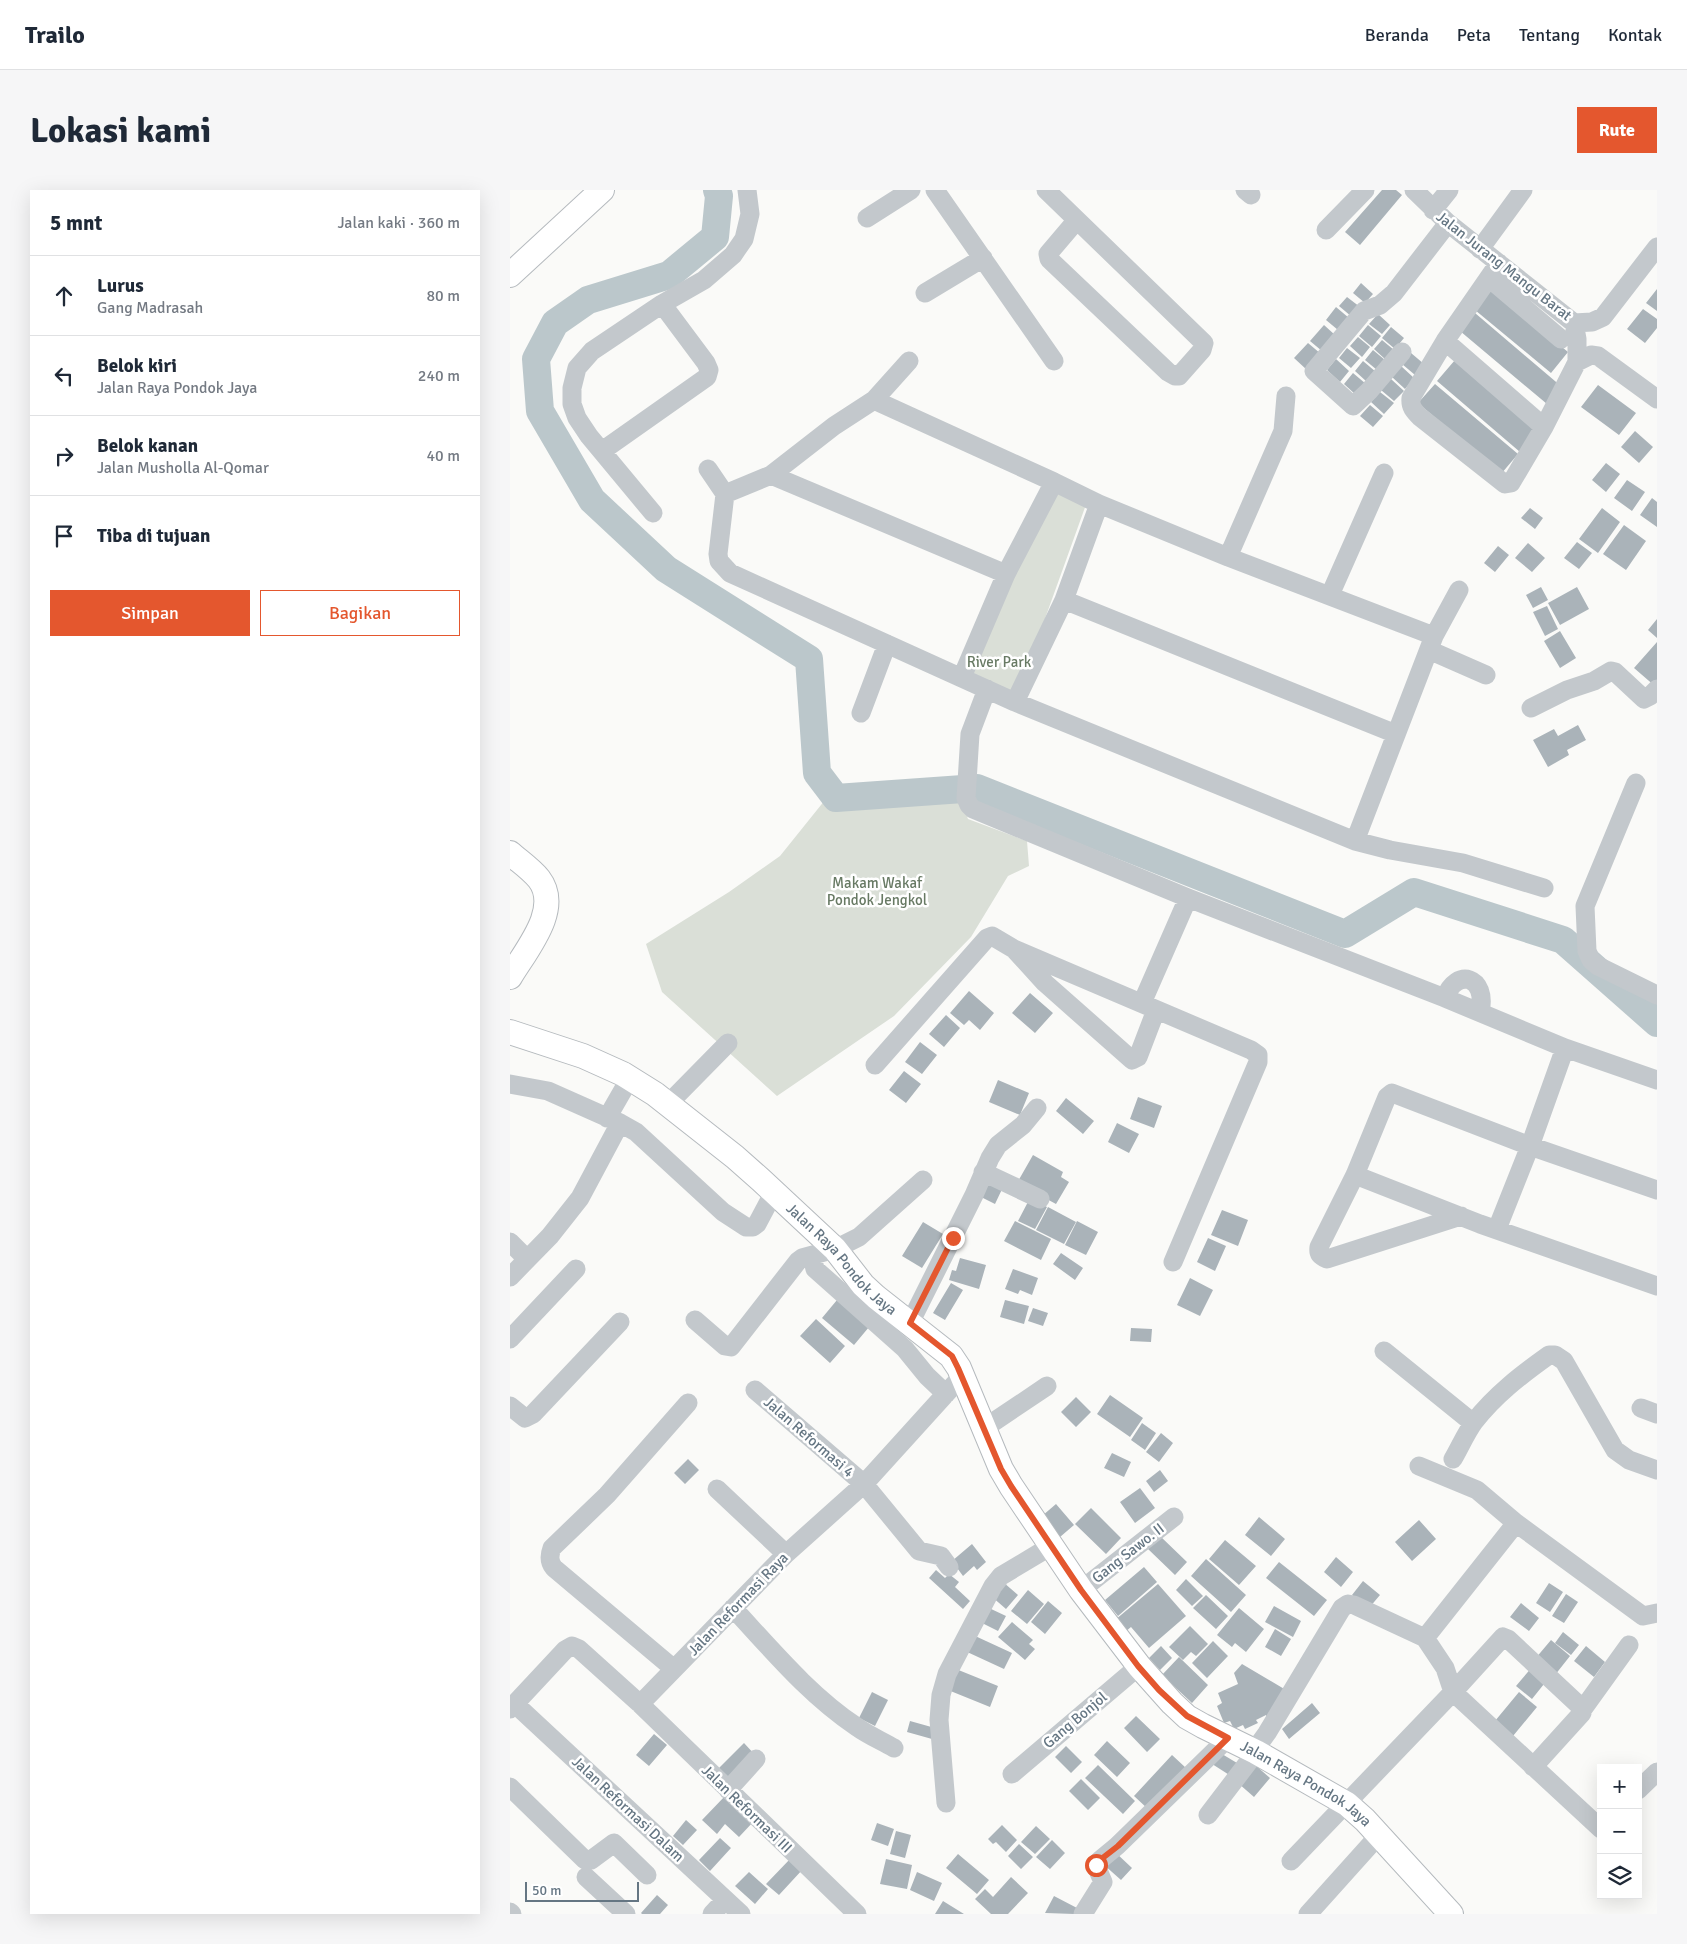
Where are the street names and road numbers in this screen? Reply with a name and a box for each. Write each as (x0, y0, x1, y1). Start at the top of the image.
street label: Jalan Jurang Mangu Barat (1433, 208, 1575, 324)
street label: Jalan Raya Pondok Jaya (782, 1199, 900, 1319)
street label: Jalan Reformasi 4 (760, 1393, 858, 1481)
street label: Gang Sawo. II (1088, 1519, 1168, 1587)
street label: Jalan Reformasi Raya (684, 1549, 792, 1659)
street label: Gang Bonjol (1039, 1688, 1111, 1752)
street label: Jalan Raya Pondok Jaya (1238, 1737, 1375, 1830)
street label: Jalan Reformasi Dalam (568, 1752, 688, 1866)
street label: Jalan Reformasi III (698, 1761, 796, 1857)

